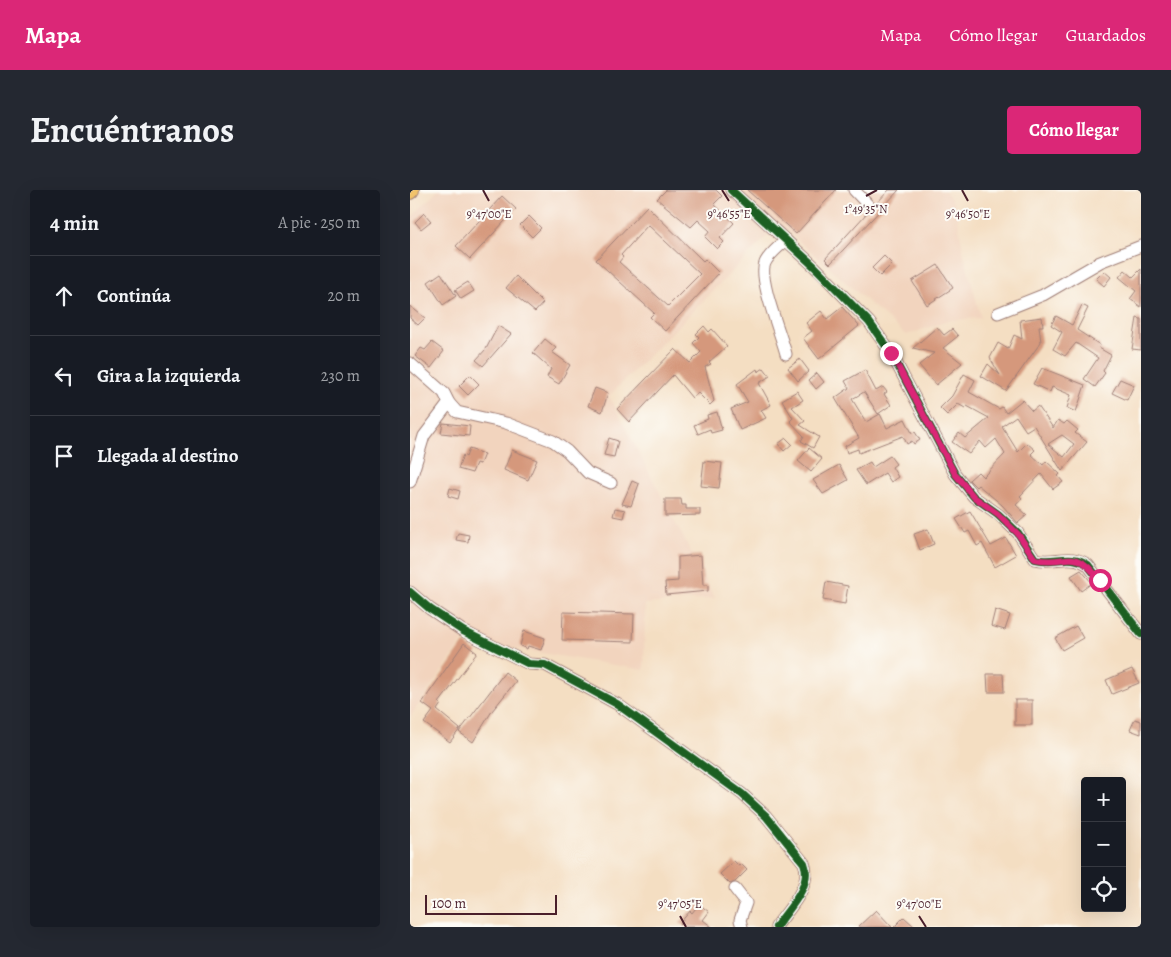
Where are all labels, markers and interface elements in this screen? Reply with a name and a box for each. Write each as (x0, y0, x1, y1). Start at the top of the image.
text: Mapa (25, 19, 81, 51)
text: Mapa (880, 23, 921, 47)
text: Cómo llegar (949, 23, 1038, 47)
text: Guardados (1066, 23, 1146, 47)
text: Encuéntranos (30, 106, 234, 154)
button: Cómo llegar (1007, 106, 1141, 154)
text: 1°49'35"N (844, 201, 888, 217)
text: 9°47'00"E (466, 206, 512, 222)
text: 9°46'55"E (707, 206, 751, 222)
text: 9°46'50"E (946, 206, 990, 222)
text: 4 min (50, 209, 99, 237)
text: A pie · 250 m (278, 212, 360, 234)
icon: ahead (50, 282, 78, 310)
text: Continúa (97, 283, 171, 309)
text: 20 m (327, 285, 360, 307)
route end (880, 342, 903, 365)
icon: left (50, 362, 78, 390)
text: Gira a la izquierda (97, 363, 240, 389)
text: 230 m (321, 365, 360, 387)
icon: arrive (50, 442, 78, 470)
text: Llegada al destino (97, 443, 239, 469)
route start (1089, 569, 1112, 592)
map controls (1081, 777, 1126, 912)
button: + (1081, 777, 1126, 822)
button: − (1081, 822, 1126, 867)
button: locate (1081, 867, 1126, 912)
scale bar (425, 892, 558, 915)
text: 100 m (432, 894, 466, 913)
text: 9°47'05"E (658, 896, 702, 912)
text: 9°47'00"E (896, 896, 942, 912)

